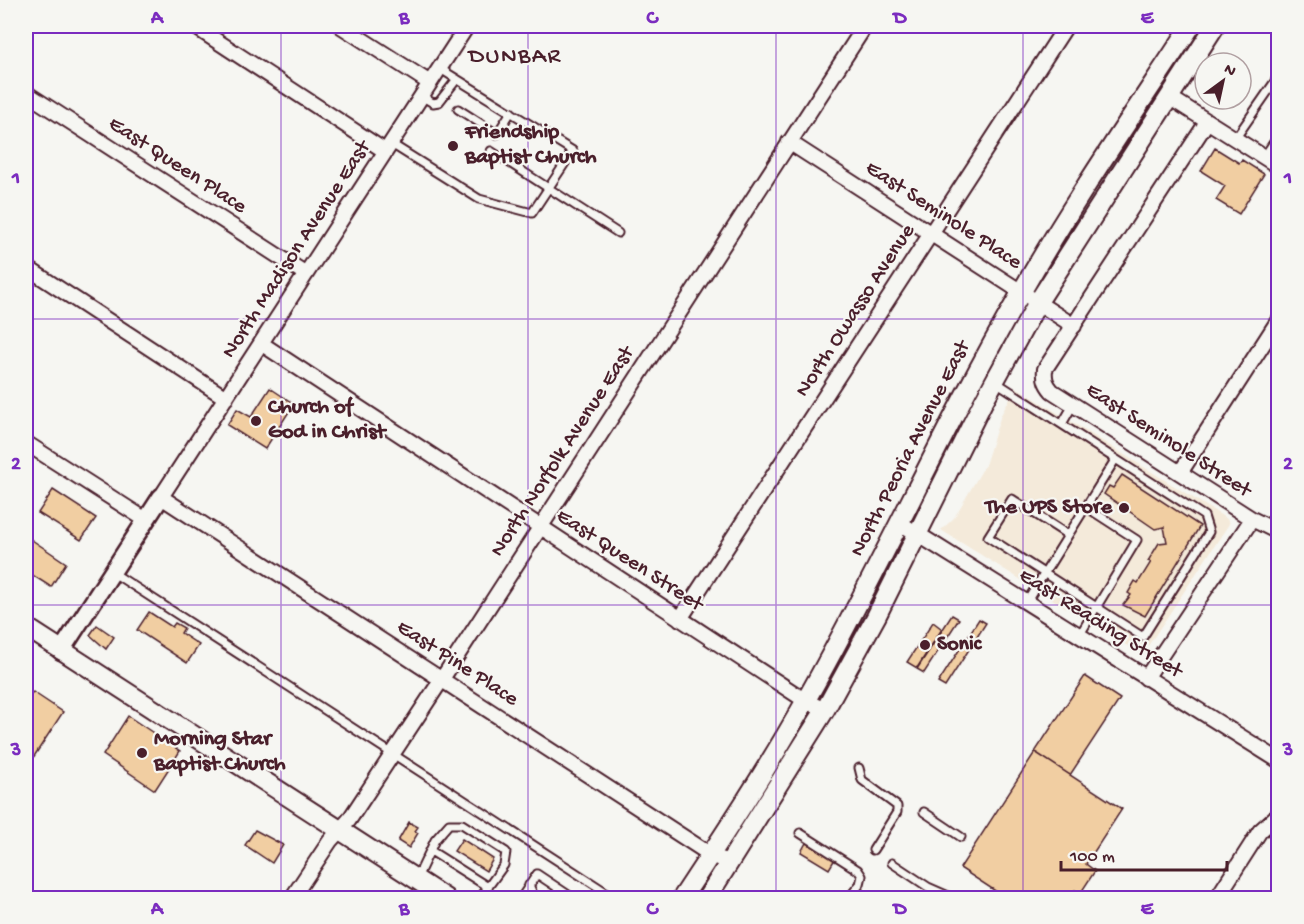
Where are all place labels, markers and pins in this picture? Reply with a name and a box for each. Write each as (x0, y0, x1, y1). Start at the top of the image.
place label: Friendship Baptist Church (464, 120, 597, 171)
marker: Friendship Baptist Church (446, 139, 460, 153)
place label: Church of God in Christ (267, 395, 387, 446)
marker: Church of God in Christ (249, 414, 263, 428)
place label: The UPS Store (983, 495, 1113, 521)
marker: The UPS Store (1117, 501, 1131, 515)
place label: Sonic (937, 632, 983, 658)
marker: Sonic (918, 638, 932, 652)
place label: Morning Star Baptist Church (153, 727, 286, 778)
marker: Morning Star Baptist Church (135, 746, 149, 760)

